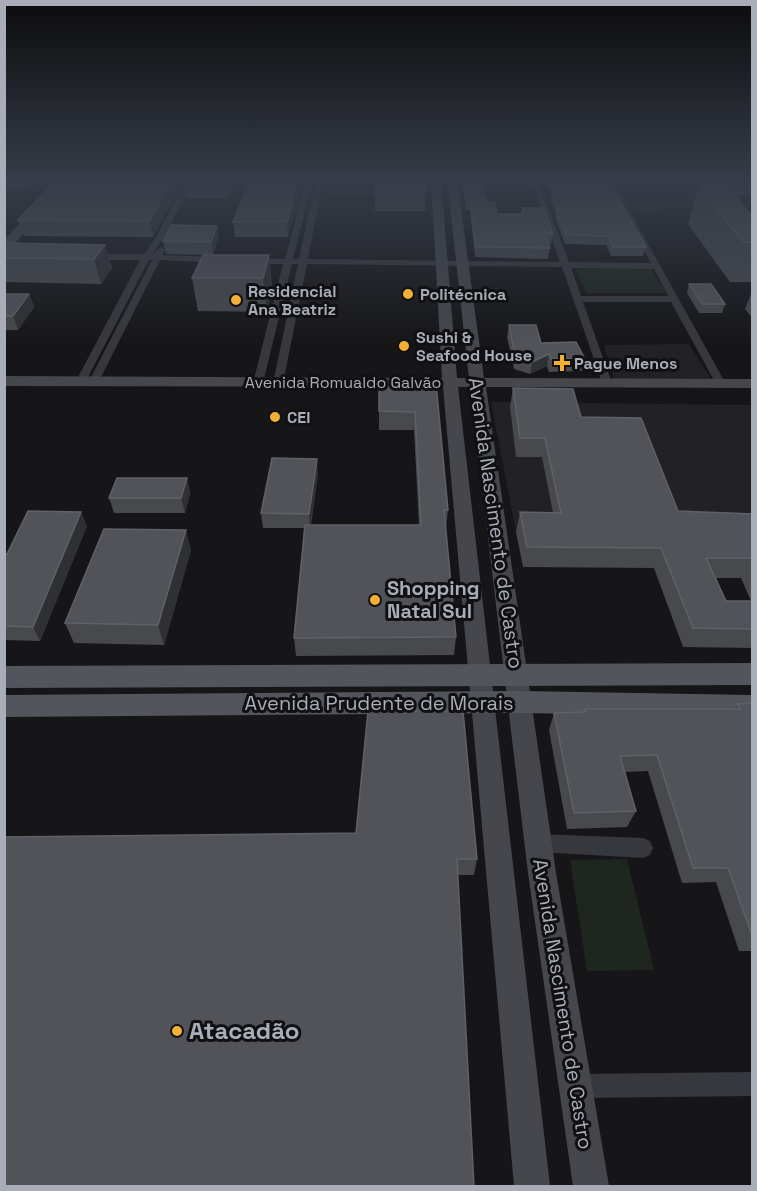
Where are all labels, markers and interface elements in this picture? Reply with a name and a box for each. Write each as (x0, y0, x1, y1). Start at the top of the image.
place label: Residencial Ana Beatriz (248, 281, 336, 320)
place label: Politécnica (420, 284, 506, 305)
marker: Politécnica (401, 287, 415, 301)
marker: Residencial Ana Beatriz (229, 293, 243, 307)
place label: Sushi & Seafood House (416, 327, 532, 366)
marker: Sushi & Seafood House (397, 339, 411, 353)
place label: Pague Menos (574, 353, 677, 374)
marker: Pague Menos (555, 356, 569, 370)
street label: Avenida Romualdo Galvão (245, 372, 441, 393)
street label: Avenida Nascimento de Castro (463, 376, 529, 670)
place label: CEI (287, 407, 310, 428)
marker: CEI (268, 410, 282, 424)
place label: Shopping Natal Sul (387, 575, 480, 624)
marker: Shopping Natal Sul (368, 593, 382, 607)
street label: Avenida Prudente de Morais (244, 690, 514, 716)
street label: Avenida Nascimento de Castro (527, 857, 599, 1151)
place label: Atacadão (189, 1015, 300, 1046)
marker: Atacadão (170, 1024, 184, 1038)

